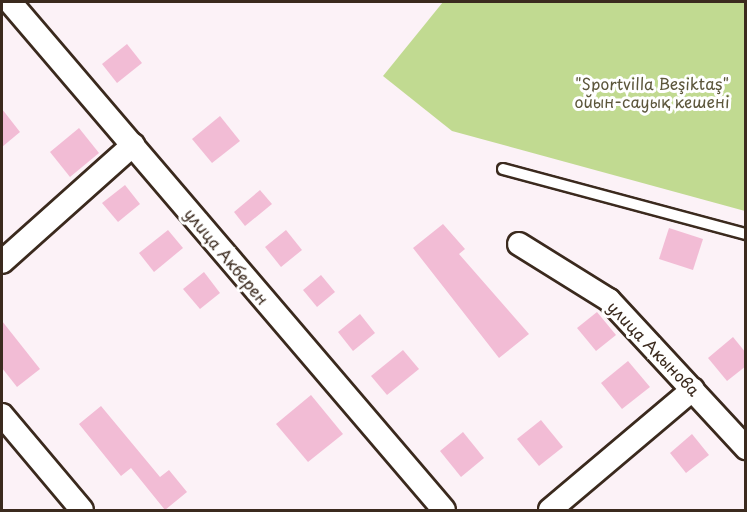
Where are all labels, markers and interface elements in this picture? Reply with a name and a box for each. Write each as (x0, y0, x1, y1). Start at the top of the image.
park label: "Sportvilla Beşiktaş" ойын-сауық кешені (574, 73, 730, 111)
street label: улица Акберен (181, 204, 273, 308)
street label: улица Акынова (604, 296, 704, 400)

